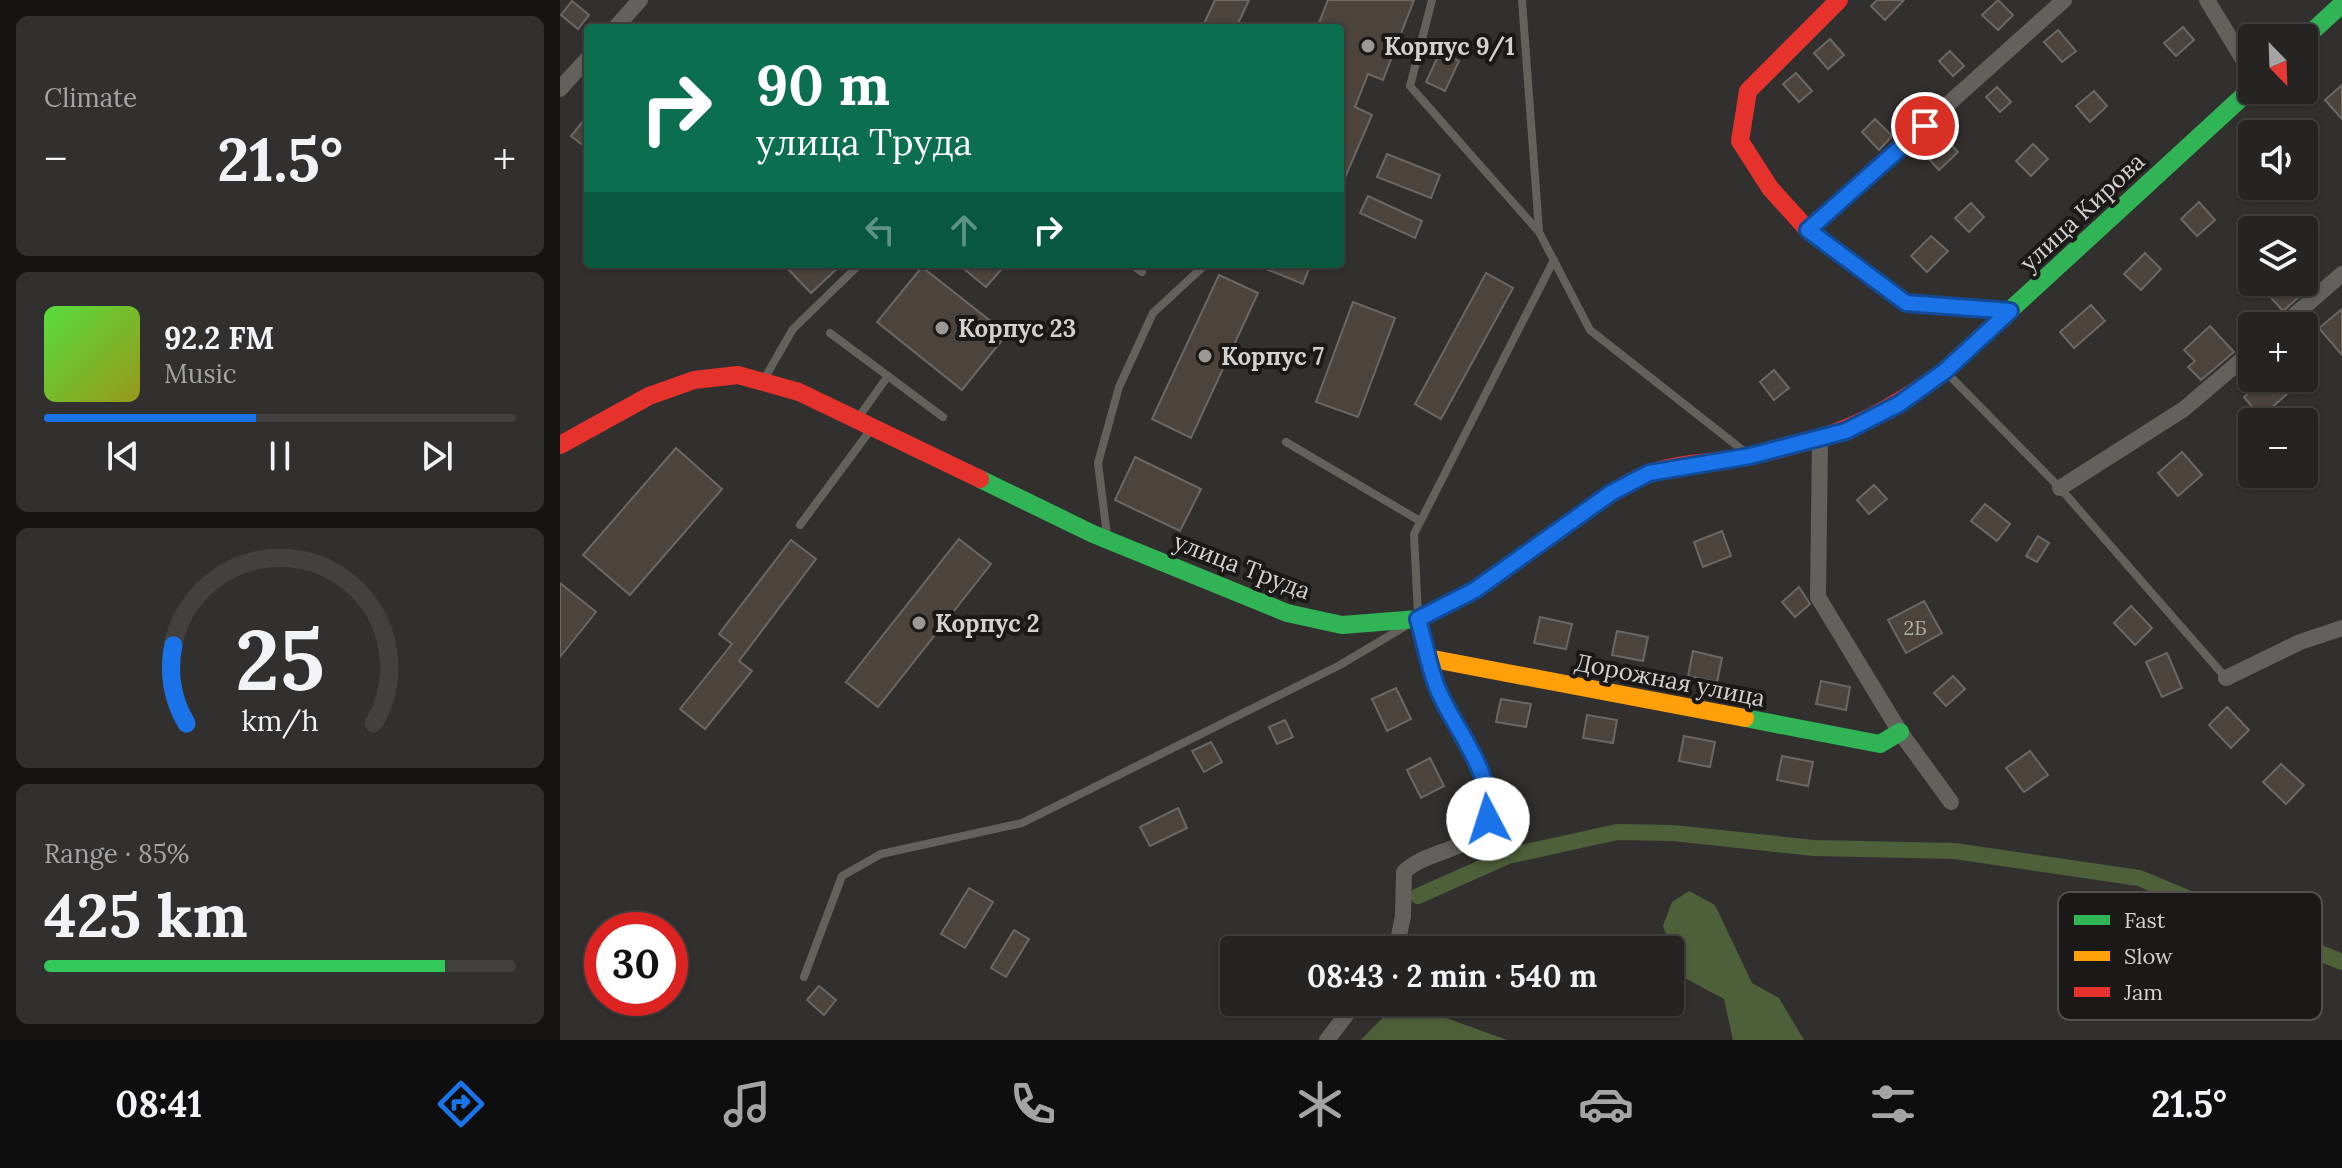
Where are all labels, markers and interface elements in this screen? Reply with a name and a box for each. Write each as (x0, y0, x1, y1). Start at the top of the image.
north arrow (2238, 24, 2318, 104)
map controls (2238, 24, 2318, 488)
place label: Корпус 9/1 (1384, 31, 1515, 62)
marker: Корпус 9/1 (1359, 37, 1377, 55)
text: 90 m (756, 49, 890, 120)
icon: right (624, 56, 728, 160)
text: Climate (44, 81, 137, 114)
pin (1891, 92, 1959, 160)
icon: arrive (1903, 104, 1947, 148)
text: улица Труда (756, 119, 972, 165)
button: sound (2238, 120, 2318, 200)
text: 21.5° (217, 121, 343, 197)
text: − (44, 131, 67, 187)
text: + (493, 131, 516, 187)
street label: улица Кирова (2013, 146, 2151, 278)
icon: left (858, 208, 902, 252)
icon: ahead (942, 208, 986, 252)
icon: right (1026, 208, 1070, 252)
button: layers (2238, 216, 2318, 296)
button: + (2238, 312, 2318, 392)
place label: Корпус 23 (958, 313, 1076, 344)
text: 92.2 FM (164, 319, 274, 357)
marker: Корпус 23 (933, 319, 951, 337)
place label: Корпус 7 (1221, 341, 1324, 372)
marker: Корпус 7 (1196, 347, 1214, 365)
text: Music (164, 357, 237, 390)
button: − (2238, 408, 2318, 488)
icon: previous (101, 434, 145, 478)
icon: pause (258, 434, 302, 478)
icon: next (415, 434, 459, 478)
street label: улица Труда (1169, 526, 1315, 606)
text: 25 (235, 606, 325, 713)
place label: Корпус 2 (935, 608, 1040, 639)
marker: Корпус 2 (910, 614, 928, 632)
house number: 2Б (1903, 615, 1927, 640)
street label: Дорожная улица (1572, 646, 1768, 714)
text: km/h (241, 702, 319, 739)
position arrow (1446, 777, 1530, 861)
text: Range · 85% (44, 837, 189, 870)
text: 425 km (44, 877, 248, 953)
legend (2058, 892, 2322, 1020)
text: Fast (2124, 906, 2166, 934)
speed limit sign: 30 (584, 912, 688, 1016)
text: Slow (2124, 942, 2173, 970)
text: 08:43 · 2 min · 540 m (1307, 957, 1597, 995)
text: Jam (2123, 978, 2163, 1006)
icon: directions (433, 1076, 489, 1132)
icon: music (719, 1076, 775, 1132)
icon: phone (1005, 1076, 1061, 1132)
icon: climate (1292, 1076, 1348, 1132)
icon: car (1578, 1076, 1634, 1132)
icon: filters (1865, 1076, 1921, 1132)
text: 08:41 (115, 1081, 202, 1127)
text: 21.5° (2151, 1081, 2227, 1127)

